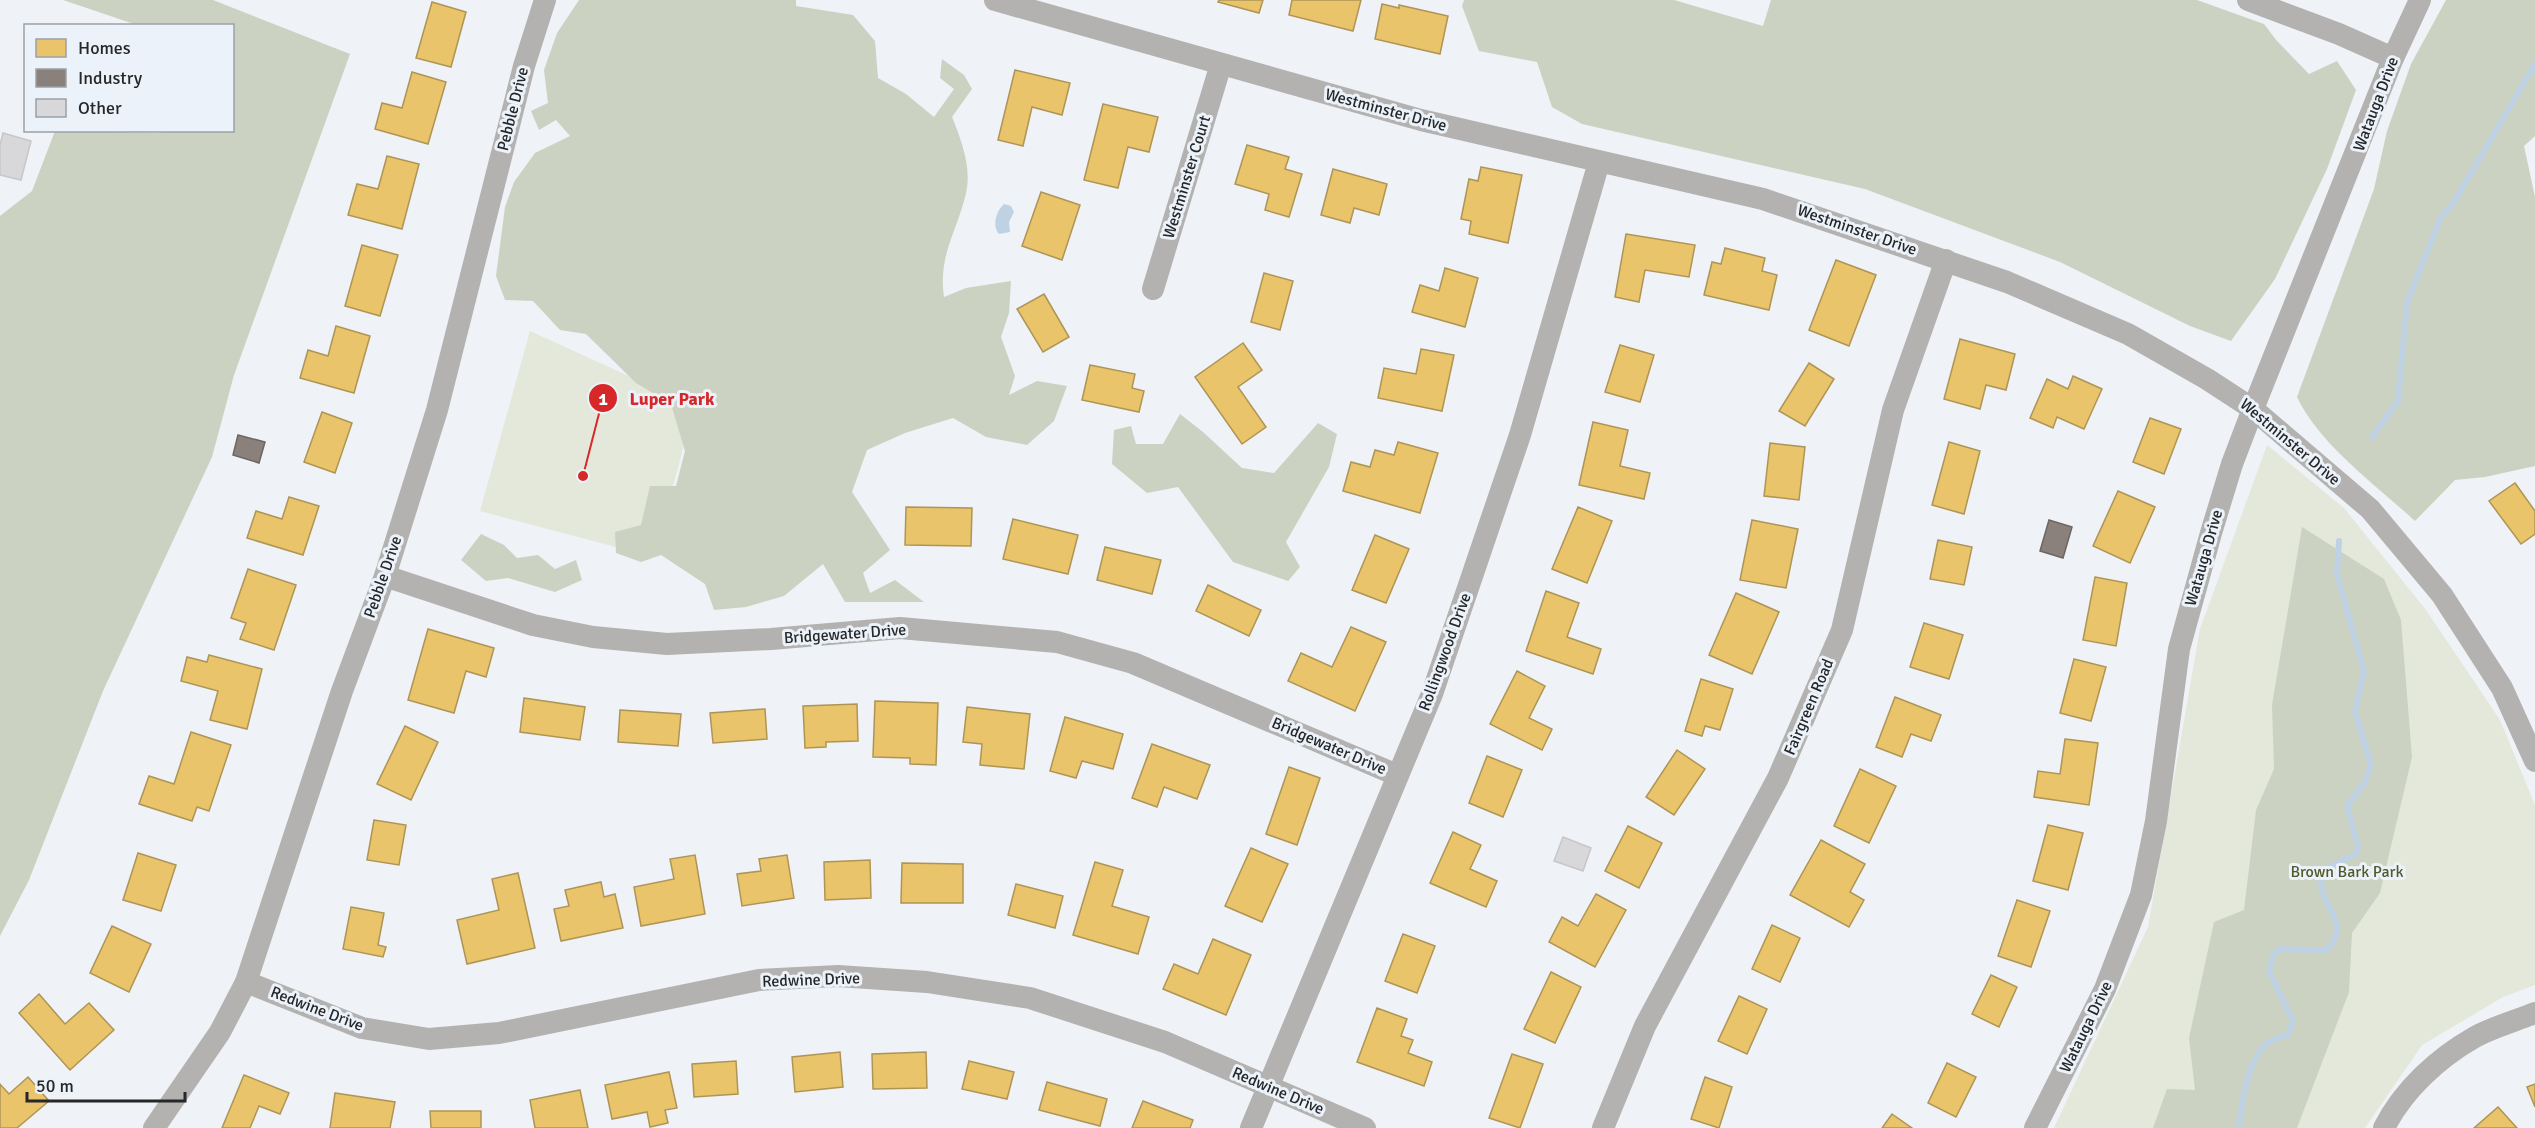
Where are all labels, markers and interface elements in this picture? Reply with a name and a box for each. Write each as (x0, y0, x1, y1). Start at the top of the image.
legend (24, 24, 234, 132)
text: Homes (78, 37, 131, 59)
street label: Watauga Drive (2349, 54, 2403, 154)
street label: Pebble Drive (493, 65, 533, 153)
text: Industry (78, 67, 143, 89)
street label: Westminster Drive (1323, 84, 1449, 136)
text: Other (78, 97, 122, 119)
street label: Westminster Court (1159, 113, 1215, 241)
street label: Westminster Drive (1795, 200, 1919, 260)
callout: Luper Park (588, 380, 727, 416)
text: 1 (598, 388, 608, 410)
text: Luper Park (630, 388, 715, 410)
street label: Westminster Drive (2236, 394, 2344, 490)
street label: Watauga Drive (2181, 508, 2227, 608)
street label: Pebble Drive (360, 533, 406, 621)
street label: Rollingwood Drive (1414, 590, 1476, 714)
street label: Bridgewater Drive (783, 620, 907, 648)
street label: Fairgreen Road (1780, 656, 1838, 758)
street label: Bridgewater Drive (1269, 713, 1389, 779)
park label: Brown Bark Park (2291, 862, 2403, 882)
street label: Redwine Drive (762, 968, 860, 992)
street label: Watauga Drive (2055, 978, 2117, 1076)
street label: Redwine Drive (268, 982, 366, 1036)
street label: Redwine Drive (1229, 1063, 1327, 1119)
scale bar (27, 1065, 184, 1103)
text: 50 m (36, 1075, 74, 1097)

